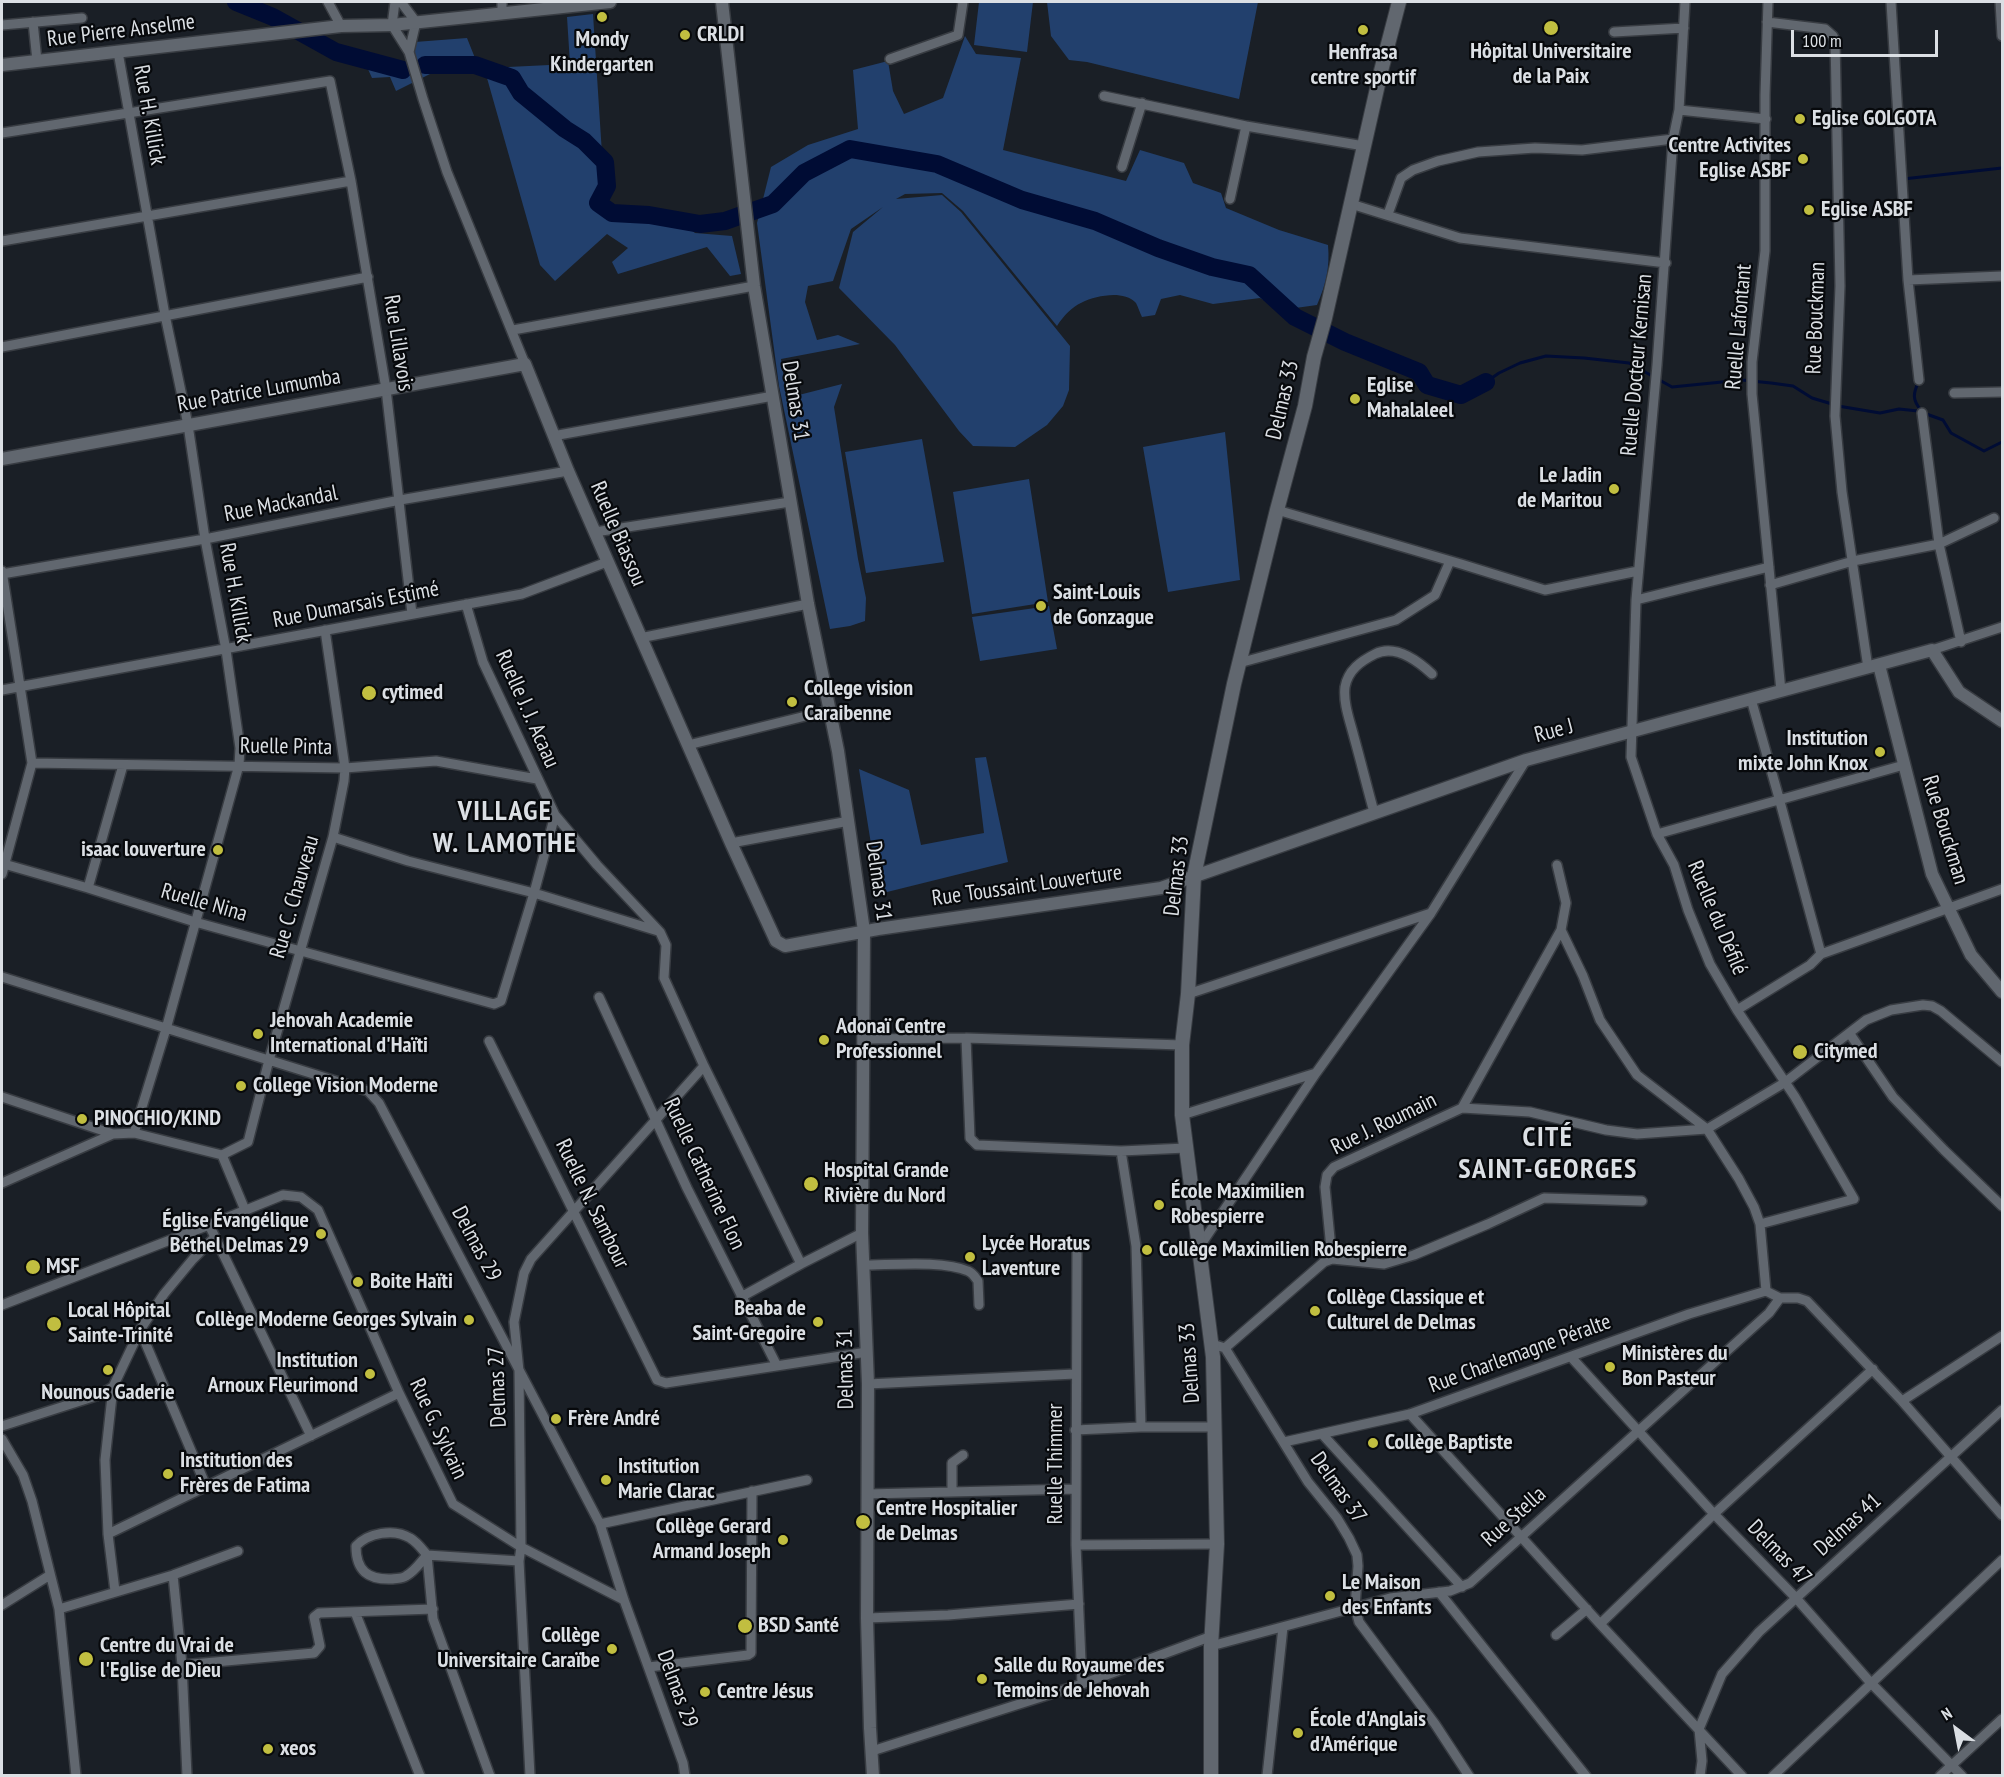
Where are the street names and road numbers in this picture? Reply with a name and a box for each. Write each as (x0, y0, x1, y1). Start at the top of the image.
street label: Rue Pierre Anselme (46, 9, 196, 53)
street label: Rue H. Killick (127, 63, 171, 167)
street label: Rue Bouckman (1801, 261, 1831, 375)
street label: Ruelle Lafontant (1720, 263, 1758, 391)
street label: Ruelle Docteur Kernisan (1616, 273, 1658, 457)
street label: Rue Lillavois (377, 293, 419, 393)
street label: Delmas 33 (1261, 358, 1305, 442)
street label: Delmas 31 (776, 359, 814, 443)
street label: Rue Patrice Lumumba (175, 364, 343, 418)
street label: Ruelle Biassou (584, 478, 652, 590)
street label: Rue Mackandal (222, 480, 340, 528)
street label: Rue H. Killick (213, 541, 257, 645)
street label: Rue Dumarsais Estimé (271, 576, 441, 634)
street label: Ruelle J. J. Acaau (489, 646, 565, 772)
street label: Rue J (1532, 713, 1576, 749)
street label: Ruelle Pinta (240, 733, 332, 761)
street label: Rue Bouckman (1916, 772, 1974, 888)
street label: Rue C. Chauveau (265, 833, 325, 961)
street label: Delmas 33 (1159, 834, 1195, 918)
street label: Delmas 31 (859, 839, 897, 923)
street label: Ruelle du Défilé (1681, 857, 1753, 979)
street label: Rue Toussaint Louverture (930, 860, 1124, 912)
street label: Ruelle Nina (158, 878, 250, 928)
street label: Rue J. Roumain (1327, 1087, 1441, 1161)
street label: Ruelle Catherine Flon (657, 1094, 751, 1254)
street label: Ruelle N. Sambour (549, 1135, 635, 1273)
street label: Delmas 29 (445, 1202, 507, 1286)
street label: Rue Charlemagne Péralte (1425, 1309, 1615, 1399)
street label: Delmas 33 (1174, 1322, 1206, 1404)
street label: Delmas 31 (832, 1328, 860, 1410)
street label: Delmas 27 (483, 1346, 513, 1428)
street label: Rue G. Sylvain (403, 1375, 473, 1483)
street label: Ruelle Thimmer (1043, 1403, 1069, 1525)
street label: Delmas 37 (1304, 1447, 1372, 1529)
street label: Rue Stella (1476, 1481, 1552, 1553)
street label: Delmas 41 (1809, 1488, 1887, 1562)
street label: Delmas 47 (1741, 1515, 1817, 1591)
street label: Delmas 29 (651, 1647, 703, 1731)

